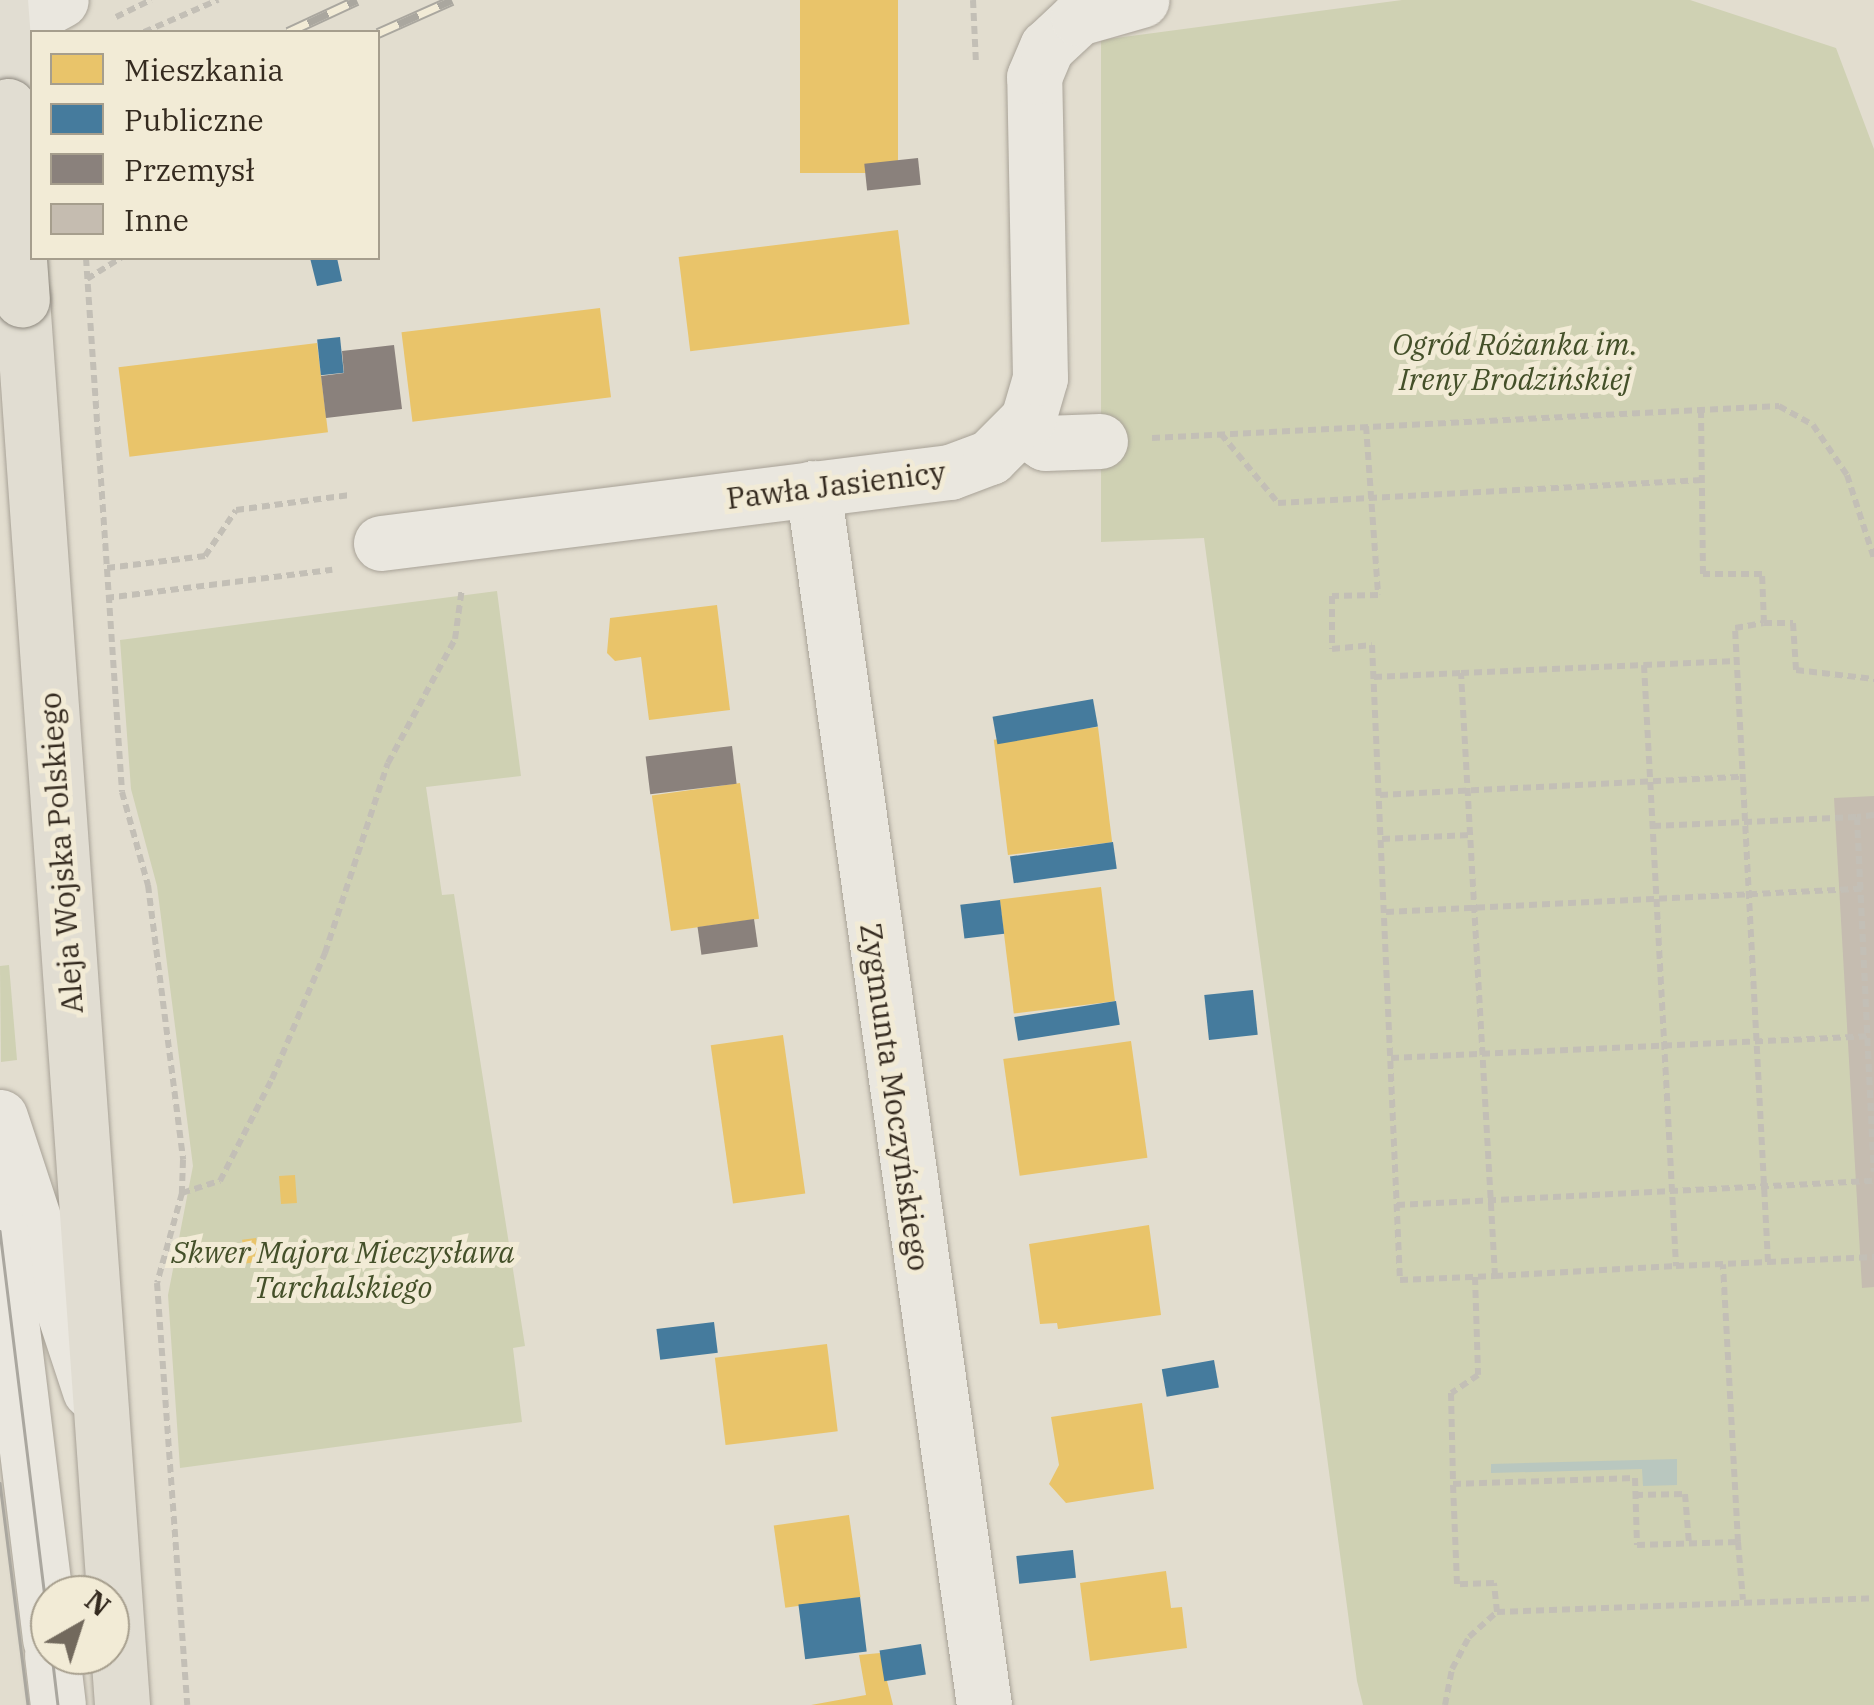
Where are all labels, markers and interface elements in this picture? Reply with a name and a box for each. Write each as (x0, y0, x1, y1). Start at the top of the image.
legend (30, 30, 380, 260)
text: Mieszkania (124, 50, 284, 89)
text: Publiczne (124, 100, 264, 139)
text: Przemysł (124, 150, 255, 189)
text: Inne (124, 200, 189, 239)
park label: Ogród Różanka im. Ireny Brodzińskiej (1392, 326, 1638, 396)
street label: Pawła Jasienicy (724, 454, 948, 516)
street label: Aleja Wojska Polskiego (32, 691, 90, 1015)
street label: Zygmunta Moczyńskiego (853, 921, 937, 1273)
park label: Skwer Majora Mieczysława Tarchalskiego (171, 1234, 515, 1304)
north arrow (30, 1575, 130, 1675)
text: N (78, 1582, 118, 1624)

